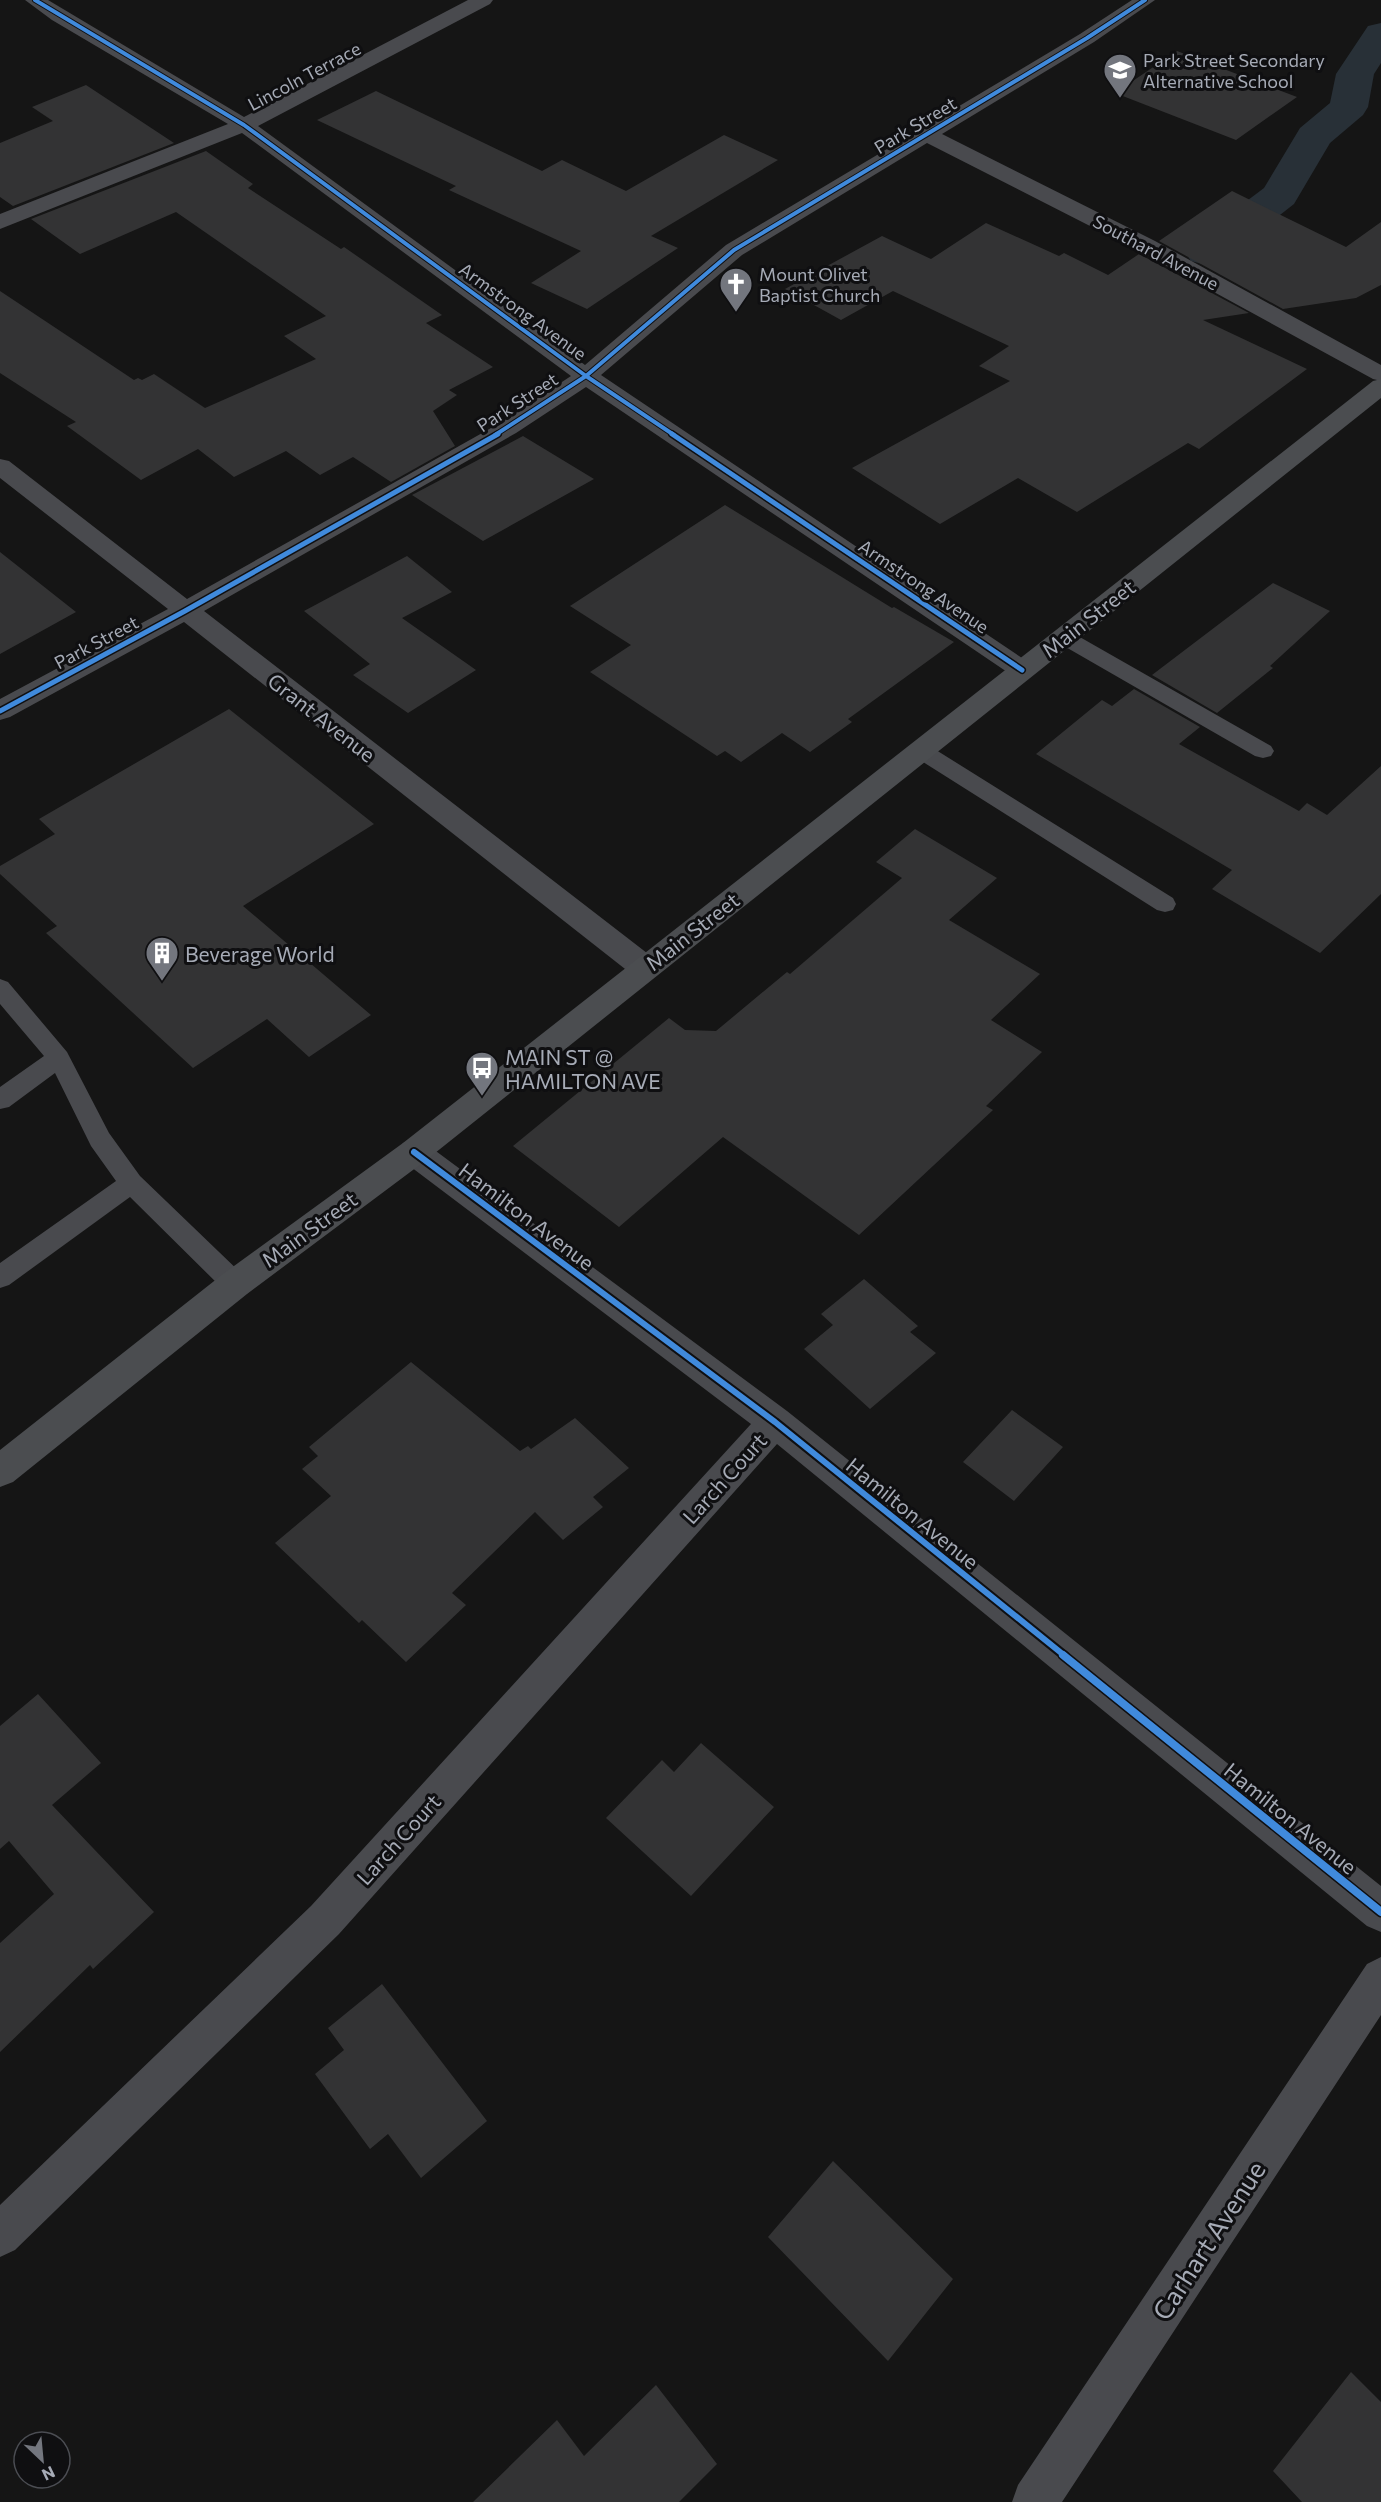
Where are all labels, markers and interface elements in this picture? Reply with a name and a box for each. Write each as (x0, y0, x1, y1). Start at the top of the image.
street label: Lincoln Terrace (244, 37, 364, 115)
place label: Park Street Secondary Alternative School (1143, 49, 1325, 92)
school or university icon: Park Street Secondary Alternative School (1102, 52, 1138, 99)
street label: Park Street (870, 92, 960, 158)
street label: Southard Avenue (1089, 210, 1223, 294)
street label: Armstrong Avenue (455, 257, 591, 365)
place label: Mount Olivet Baptist Church (759, 263, 880, 306)
church icon: Mount Olivet Baptist Church (718, 266, 754, 313)
street label: Park Street (472, 368, 562, 436)
street label: Armstrong Avenue (855, 534, 993, 638)
street label: Main Street (1036, 574, 1140, 662)
street label: Park Street (50, 611, 142, 673)
street label: Grant Avenue (263, 667, 381, 767)
street label: Main Street (640, 887, 744, 975)
building icon: Beverage World (144, 935, 180, 982)
place label: Beverage World (185, 941, 335, 966)
place label: MAIN ST @ HAMILTON AVE (505, 1044, 661, 1093)
bus stop icon: MAIN ST @ HAMILTON AVE (464, 1050, 500, 1097)
street label: Hamilton Avenue (454, 1157, 600, 1275)
street label: Main Street (256, 1186, 362, 1272)
street label: Larch Court (677, 1428, 771, 1528)
street label: Hamilton Avenue (842, 1452, 984, 1574)
street label: Hamilton Avenue (1220, 1757, 1362, 1879)
street label: Larch Court (351, 1789, 445, 1889)
street label: Carhart Avenue (1145, 2155, 1271, 2325)
north arrow (12, 2430, 72, 2490)
text: N (39, 2463, 58, 2485)

